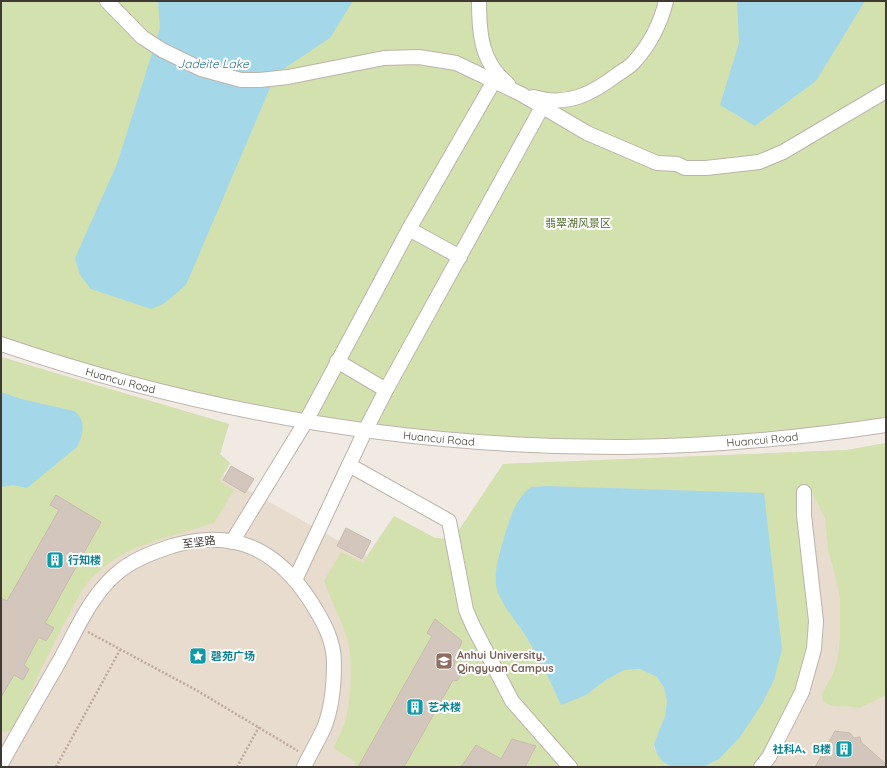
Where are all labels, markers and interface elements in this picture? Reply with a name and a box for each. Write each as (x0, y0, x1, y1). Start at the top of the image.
water label: Jadeite Lake (177, 56, 250, 71)
park label: 翡翠湖风景区 (545, 216, 611, 230)
street label: Huancui Road (84, 364, 157, 397)
street label: Huancui Road (402, 428, 475, 449)
street label: Huancui Road (726, 429, 799, 450)
street label: 至坚路 (182, 533, 216, 551)
building icon: 行知楼 (45, 550, 65, 570)
place label: 行知楼 (68, 553, 101, 567)
place icon: 磬苑广场 (188, 646, 208, 666)
place label: Anhui University, Qingyuan Campus (457, 648, 554, 675)
place label: 磬苑广场 (211, 649, 255, 663)
school or university icon: Anhui University, Qingyuan Campus (434, 651, 454, 671)
building icon: 艺术楼 (405, 697, 425, 717)
place label: 艺术楼 (428, 700, 461, 714)
building icon: 社科A、B楼 (834, 739, 854, 759)
place label: 社科A、B楼 (773, 742, 831, 756)

